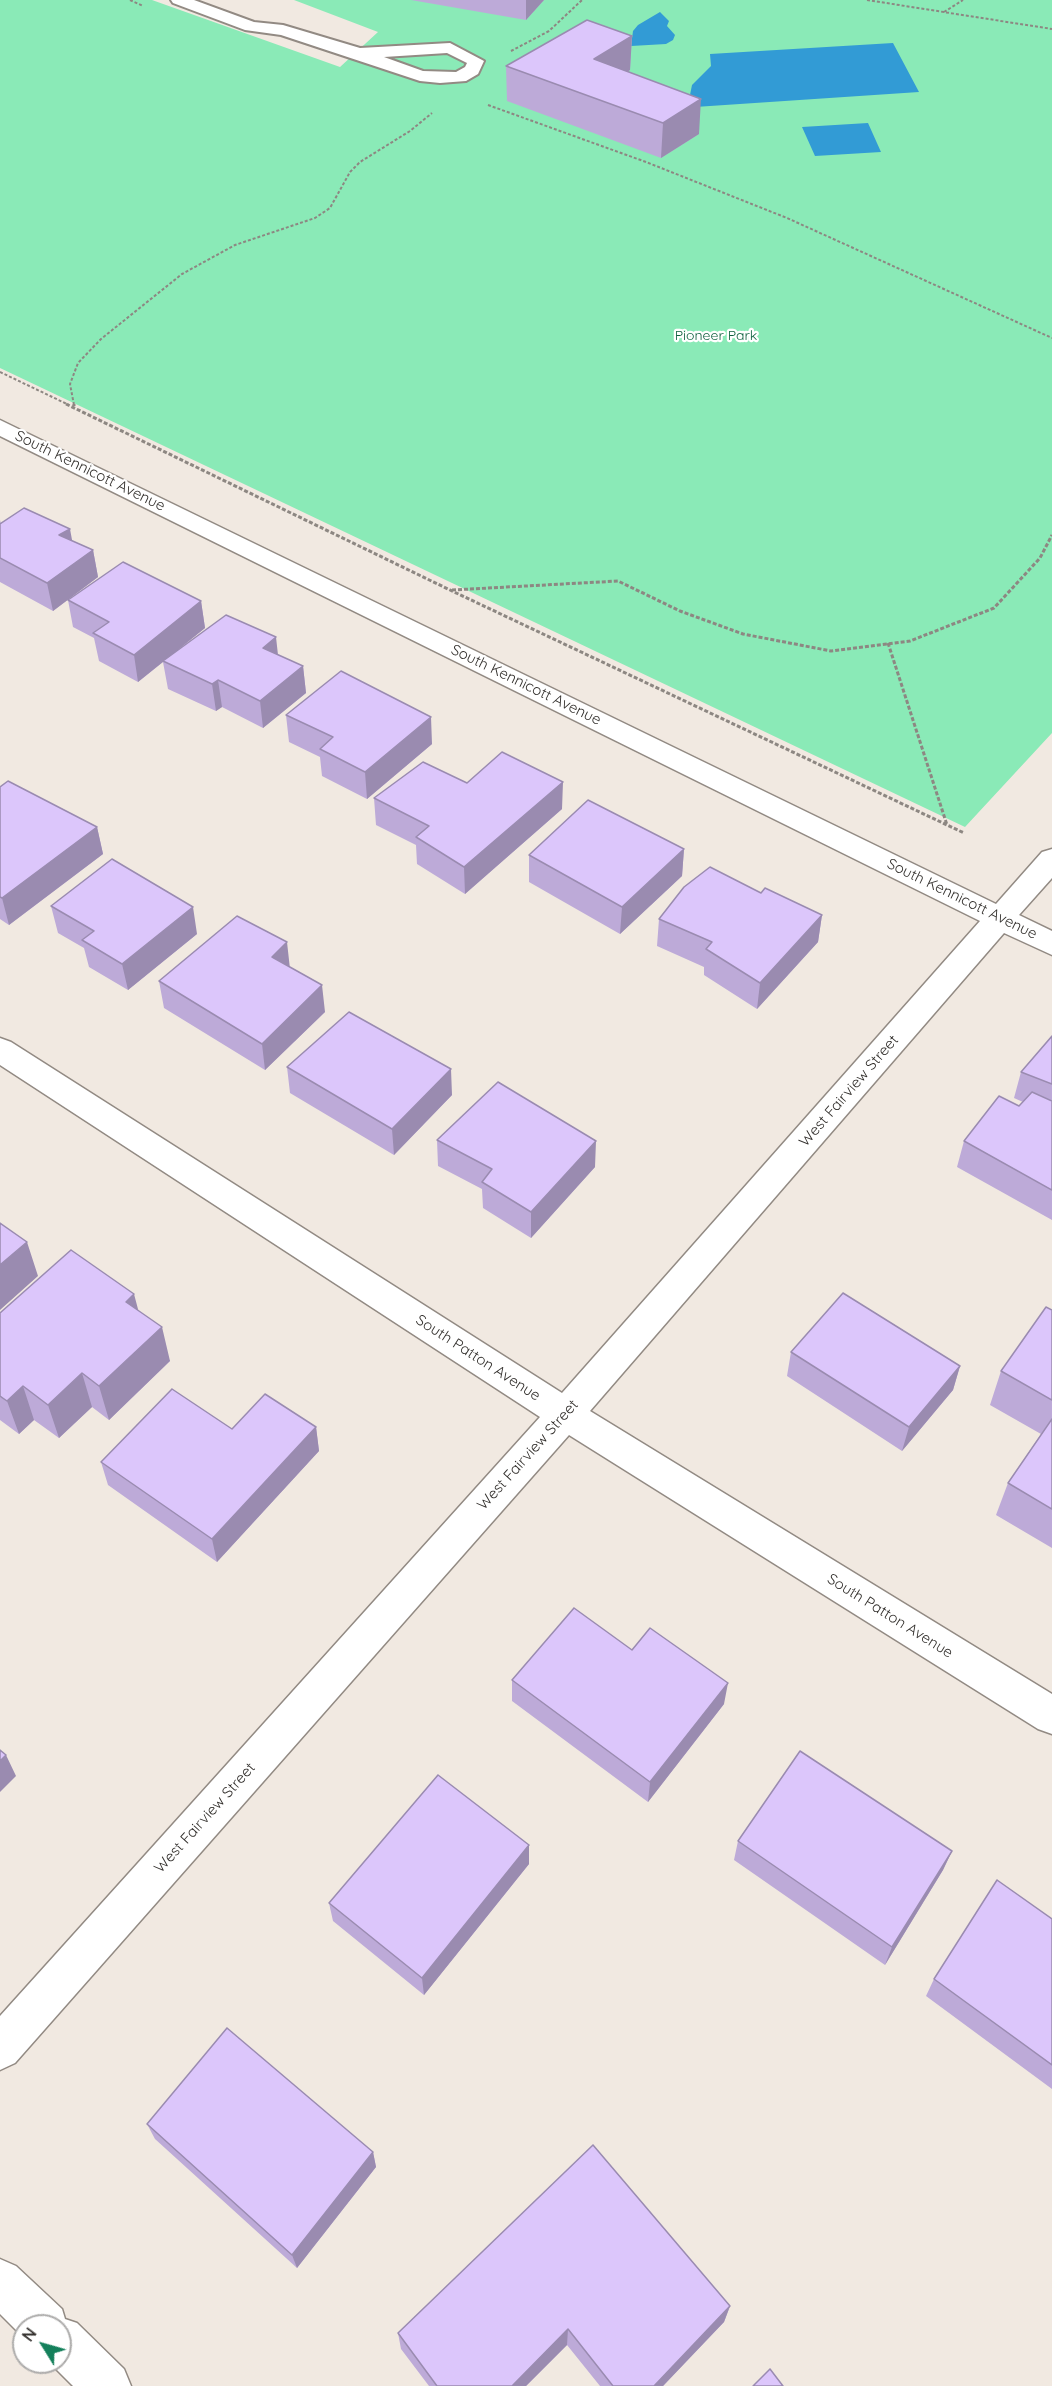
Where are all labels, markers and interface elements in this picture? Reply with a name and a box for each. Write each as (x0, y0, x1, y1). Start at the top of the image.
park label: Pioneer Park (675, 328, 757, 344)
street label: South Kennicott Avenue (12, 427, 168, 515)
street label: South Kennicott Avenue (448, 641, 604, 729)
street label: South Kennicott Avenue (884, 855, 1040, 943)
street label: West Fairview Street (796, 1032, 902, 1150)
street label: South Patton Avenue (412, 1311, 544, 1405)
street label: West Fairview Street (474, 1396, 582, 1514)
street label: South Patton Avenue (824, 1570, 956, 1662)
street label: West Fairview Street (151, 1759, 259, 1877)
north arrow (12, 2314, 72, 2374)
text: N (18, 2324, 41, 2345)

